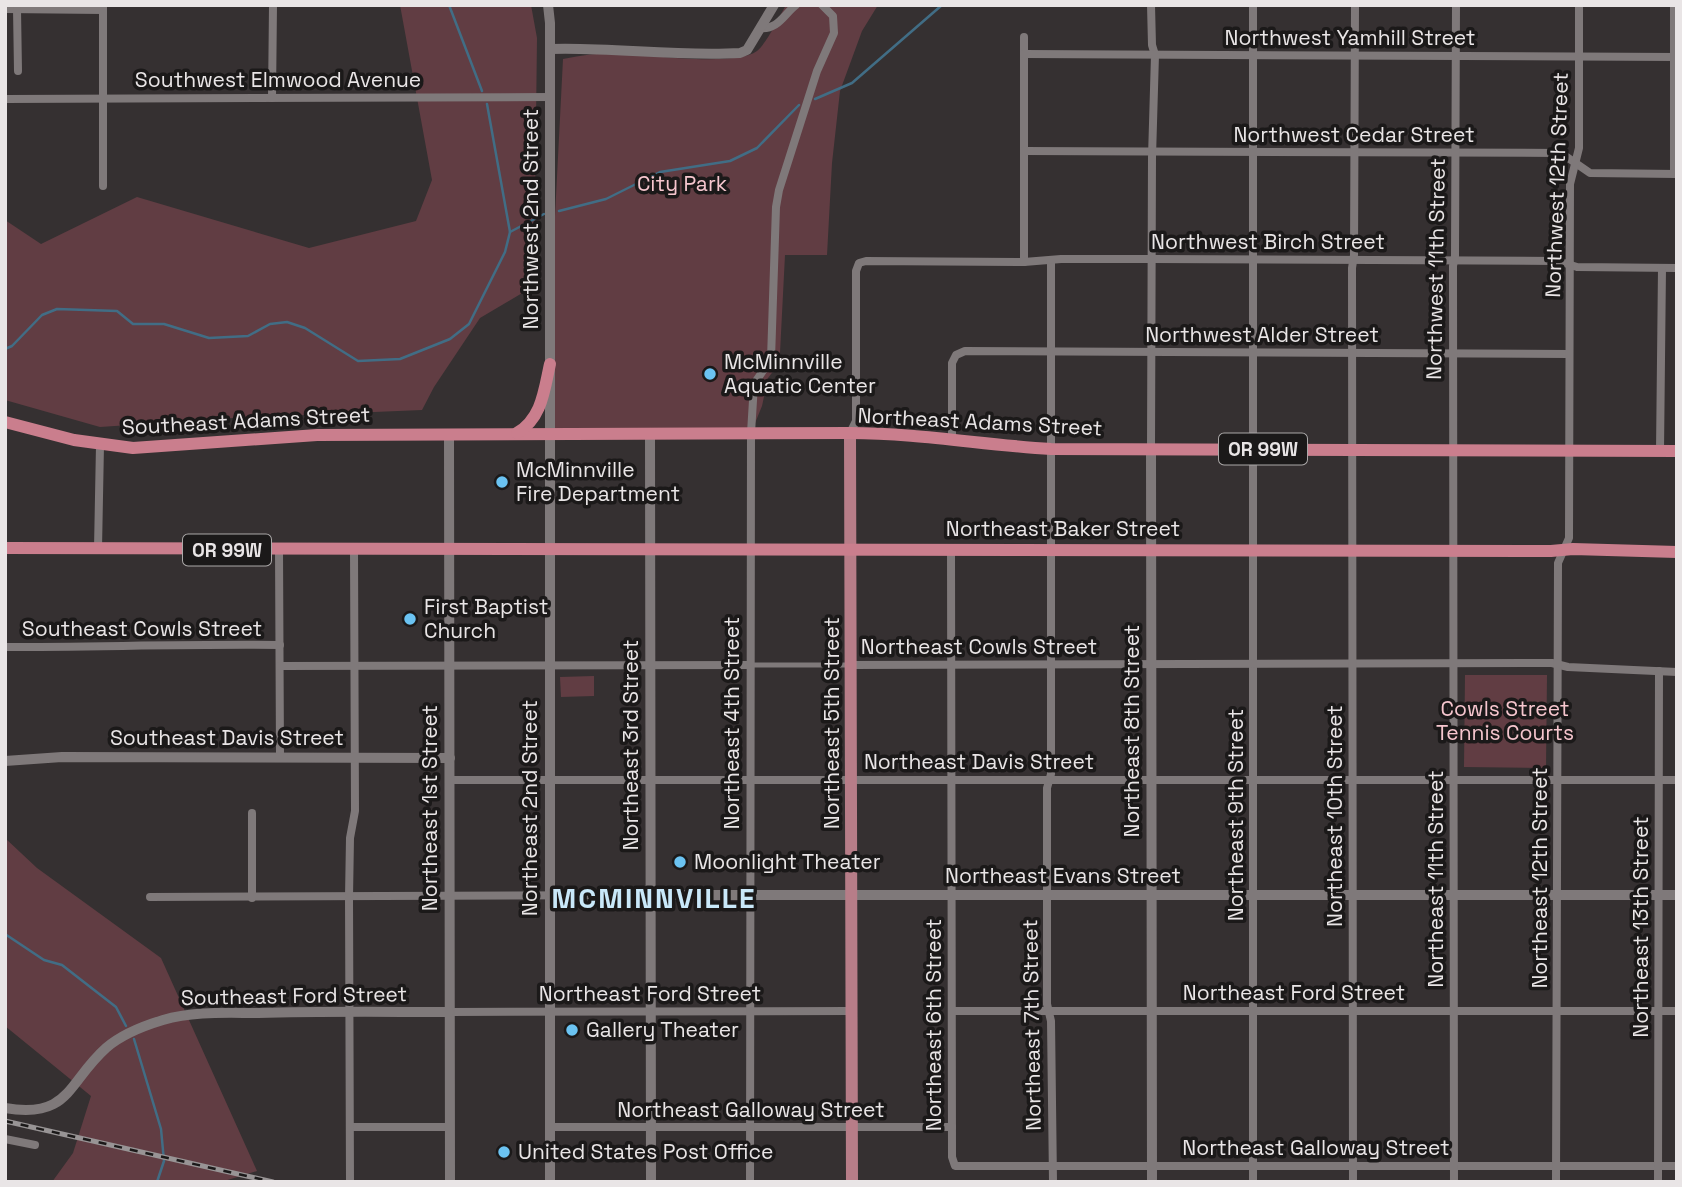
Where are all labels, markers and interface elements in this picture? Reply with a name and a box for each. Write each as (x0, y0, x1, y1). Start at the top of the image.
street label: Northwest Yamhill Street (1224, 24, 1476, 51)
street label: Southwest Elmwood Avenue (135, 66, 421, 93)
street label: Northwest 12th Street (1539, 72, 1574, 298)
street label: Northwest 2nd Street (517, 109, 544, 329)
street label: Northwest Cedar Street (1233, 121, 1475, 148)
street label: Northwest 11th Street (1420, 158, 1451, 380)
park label: City Park (637, 170, 727, 197)
street label: Northwest Birch Street (1151, 228, 1385, 255)
street label: Northwest Alder Street (1145, 321, 1379, 348)
place label: McMinnville Aquatic Center (724, 348, 876, 399)
marker: McMinnville Aquatic Center (702, 366, 718, 382)
street label: Southeast Adams Street (121, 401, 371, 440)
street label: Northeast Adams Street (857, 402, 1103, 441)
road number: OR 99W (1219, 433, 1307, 464)
place label: McMinnville Fire Department (516, 456, 680, 507)
marker: McMinnville Fire Department (494, 474, 510, 490)
street label: Northeast Baker Street (946, 515, 1180, 542)
road number: OR 99W (183, 534, 271, 566)
place label: First Baptist Church (424, 593, 548, 644)
marker: First Baptist Church (402, 611, 418, 627)
street label: Southeast Cowls Street (22, 615, 262, 642)
street label: Northeast 4th Street (718, 617, 745, 829)
street label: Northeast 5th Street (818, 617, 845, 829)
street label: Northeast 8th Street (1118, 625, 1145, 837)
street label: Northeast Cowls Street (861, 633, 1097, 660)
street label: Northeast 3rd Street (617, 640, 644, 851)
park label: Cowls Street Tennis Courts (1436, 695, 1574, 746)
street label: Northeast 2nd Street (516, 700, 543, 916)
street label: Northeast 1st Street (416, 705, 443, 911)
street label: Northeast 10th Street (1321, 705, 1348, 927)
street label: Northeast 9th Street (1222, 709, 1249, 921)
street label: Southeast Davis Street (110, 724, 344, 751)
street label: Northeast Davis Street (864, 748, 1094, 775)
street label: Northeast 12th Street (1526, 767, 1553, 989)
street label: Northeast 11th Street (1422, 770, 1449, 988)
street label: Northeast 13th Street (1627, 816, 1654, 1038)
place label: Moonlight Theater (694, 848, 881, 875)
marker: Moonlight Theater (672, 854, 688, 870)
street label: Northeast Evans Street (945, 862, 1181, 889)
district label: MCMINNVILLE (552, 880, 756, 916)
street label: Northeast 6th Street (920, 919, 947, 1131)
street label: Northeast 7th Street (1016, 919, 1047, 1131)
street label: Northeast Ford Street (1183, 979, 1405, 1006)
street label: Southeast Ford Street (181, 980, 407, 1011)
street label: Northeast Ford Street (539, 980, 761, 1007)
place label: Gallery Theater (586, 1016, 739, 1043)
marker: Gallery Theater (564, 1022, 580, 1038)
street label: Northeast Galloway Street (617, 1096, 885, 1123)
street label: Northeast Galloway Street (1182, 1134, 1450, 1161)
place label: United States Post Office (518, 1138, 774, 1165)
marker: United States Post Office (496, 1144, 512, 1160)

